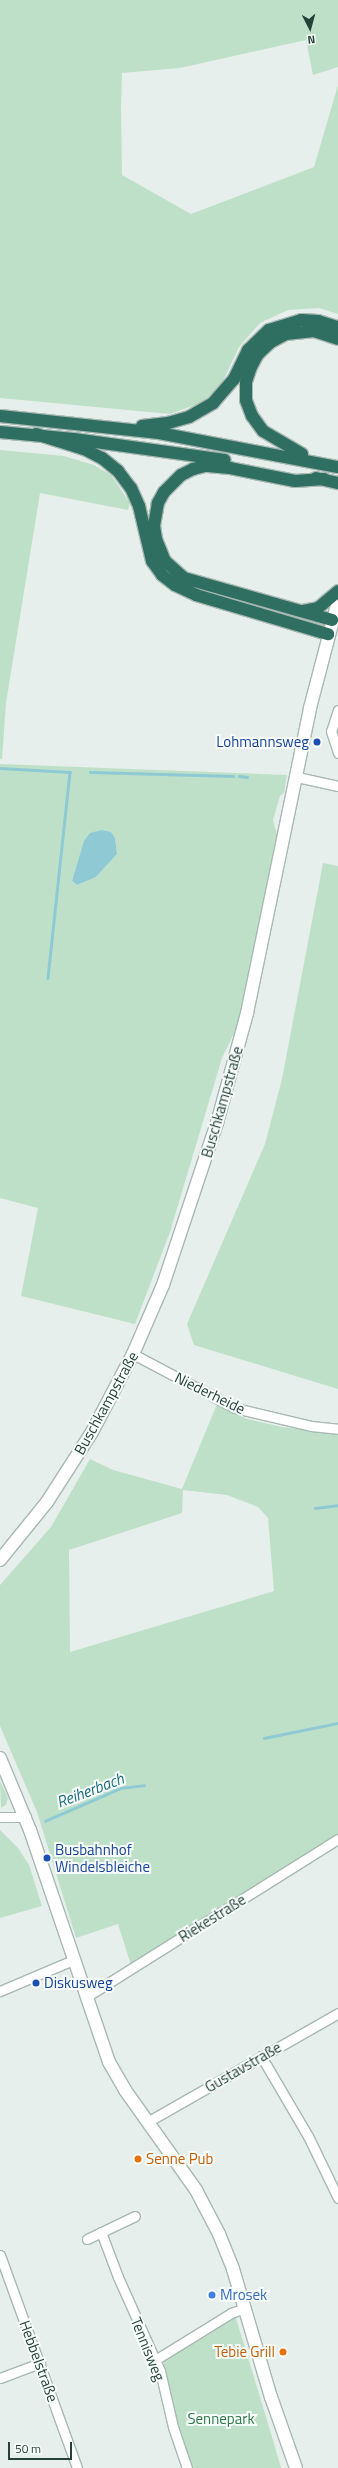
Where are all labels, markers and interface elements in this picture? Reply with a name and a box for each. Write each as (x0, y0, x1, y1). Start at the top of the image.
north arrow (290, 8, 330, 48)
text: N (307, 32, 316, 48)
place label: Lohmannsweg (216, 733, 309, 751)
marker: Lohmannsweg (312, 737, 322, 747)
street label: Buschkampstraße (197, 1044, 247, 1160)
street label: Buschkampstraße (70, 1348, 142, 1458)
street label: Niederheide (172, 1368, 248, 1418)
water label: Reiherbach (54, 1768, 126, 1812)
place label: Busbahnhof Windelsbleiche (55, 1840, 150, 1875)
marker: Busbahnhof Windelsbleiche (42, 1853, 52, 1863)
street label: Riekestraße (175, 1890, 249, 1946)
place label: Diskusweg (44, 1974, 113, 1992)
marker: Diskusweg (31, 1978, 41, 1988)
street label: Gustavstraße (202, 2038, 284, 2096)
place label: Senne Pub (146, 2150, 213, 2168)
marker: Senne Pub (133, 2154, 143, 2164)
place label: Mrosek (220, 2286, 267, 2304)
marker: Mrosek (207, 2290, 217, 2300)
street label: Tennisweg (127, 2315, 169, 2383)
street label: Hebbelstraße (16, 2318, 62, 2404)
place label: Tebie Grill (214, 2343, 275, 2361)
marker: Tebie Grill (278, 2347, 288, 2357)
park label: Sennepark (187, 2410, 255, 2428)
scale bar (10, 2434, 74, 2460)
text: 50 m (15, 2439, 41, 2458)

